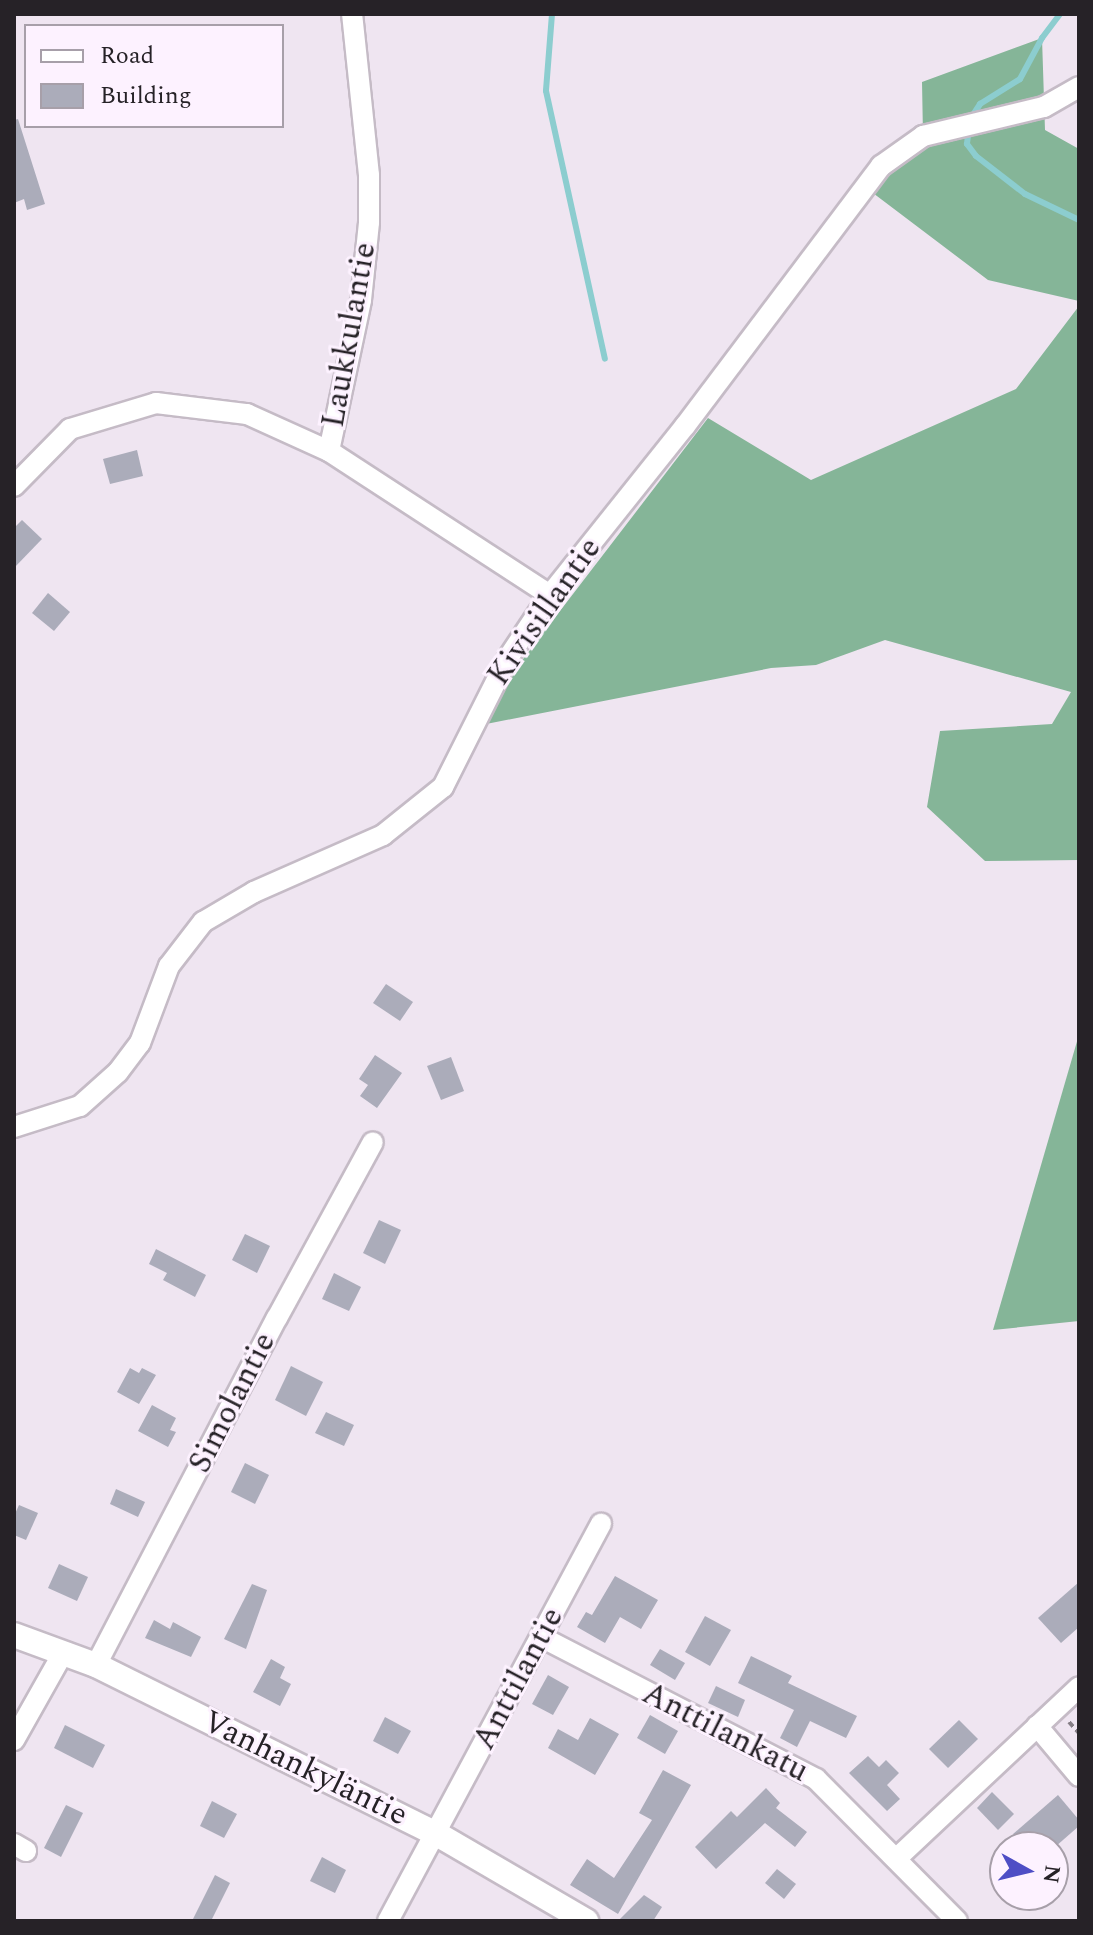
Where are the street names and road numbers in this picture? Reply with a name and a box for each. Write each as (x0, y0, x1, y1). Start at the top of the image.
street label: Laukkulantie (315, 239, 385, 431)
street label: Kivisillantie (480, 531, 610, 693)
street label: Simolantie (181, 1326, 285, 1480)
street label: Anttilantie (465, 1601, 573, 1757)
street label: Anttilankatu (636, 1675, 814, 1791)
street label: Vanhankyläntie (196, 1703, 414, 1835)

